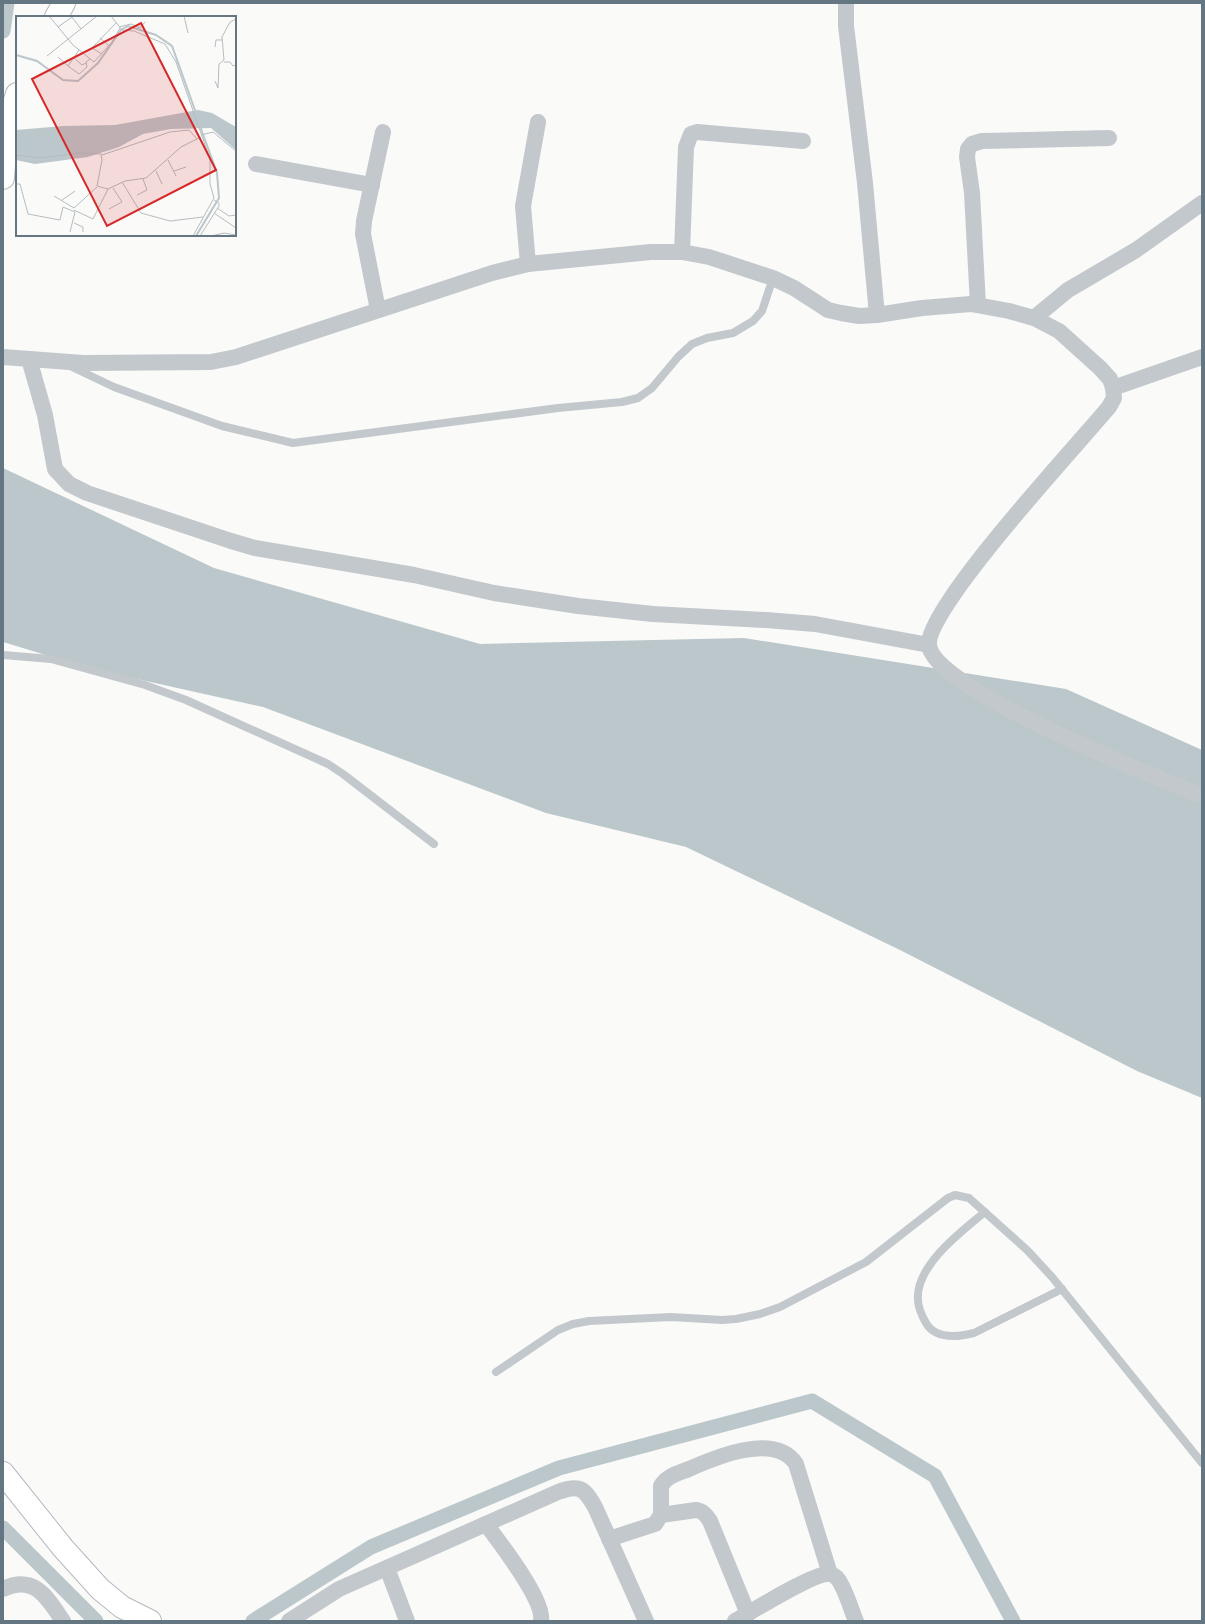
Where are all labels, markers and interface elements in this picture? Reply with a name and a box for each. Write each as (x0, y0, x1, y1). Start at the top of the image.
inset map (16, 16, 236, 236)

